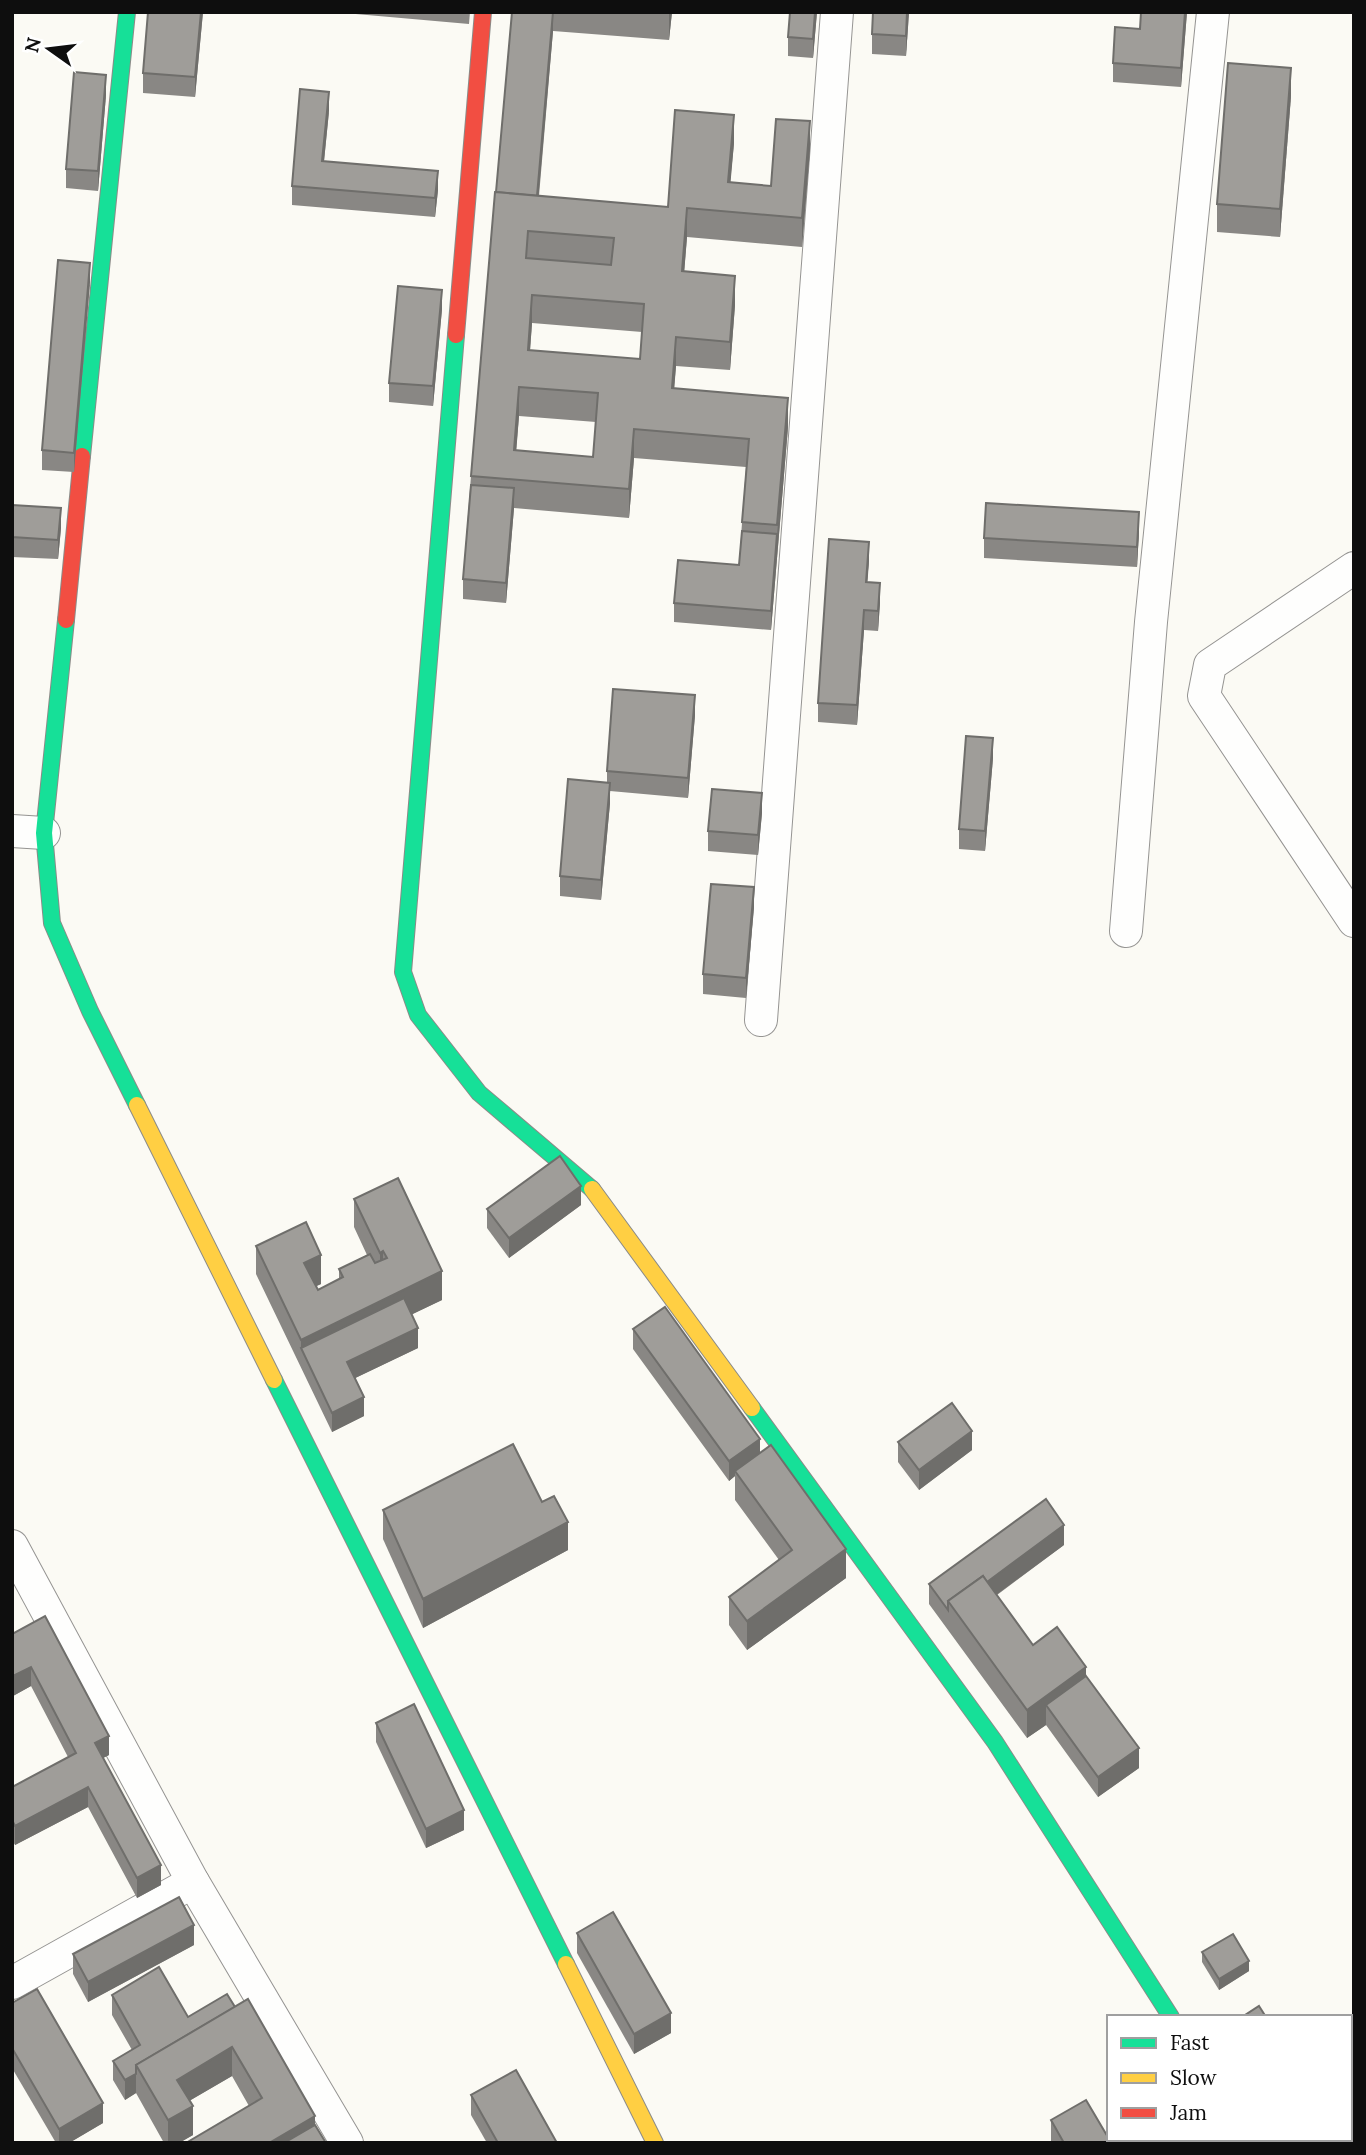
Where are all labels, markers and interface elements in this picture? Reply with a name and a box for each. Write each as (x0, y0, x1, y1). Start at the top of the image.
north arrow (14, 14, 84, 84)
text: N (19, 35, 46, 55)
legend (1107, 2015, 1352, 2141)
text: Fast (1170, 2029, 1210, 2056)
text: Slow (1170, 2064, 1217, 2091)
text: Jam (1169, 2099, 1207, 2126)

